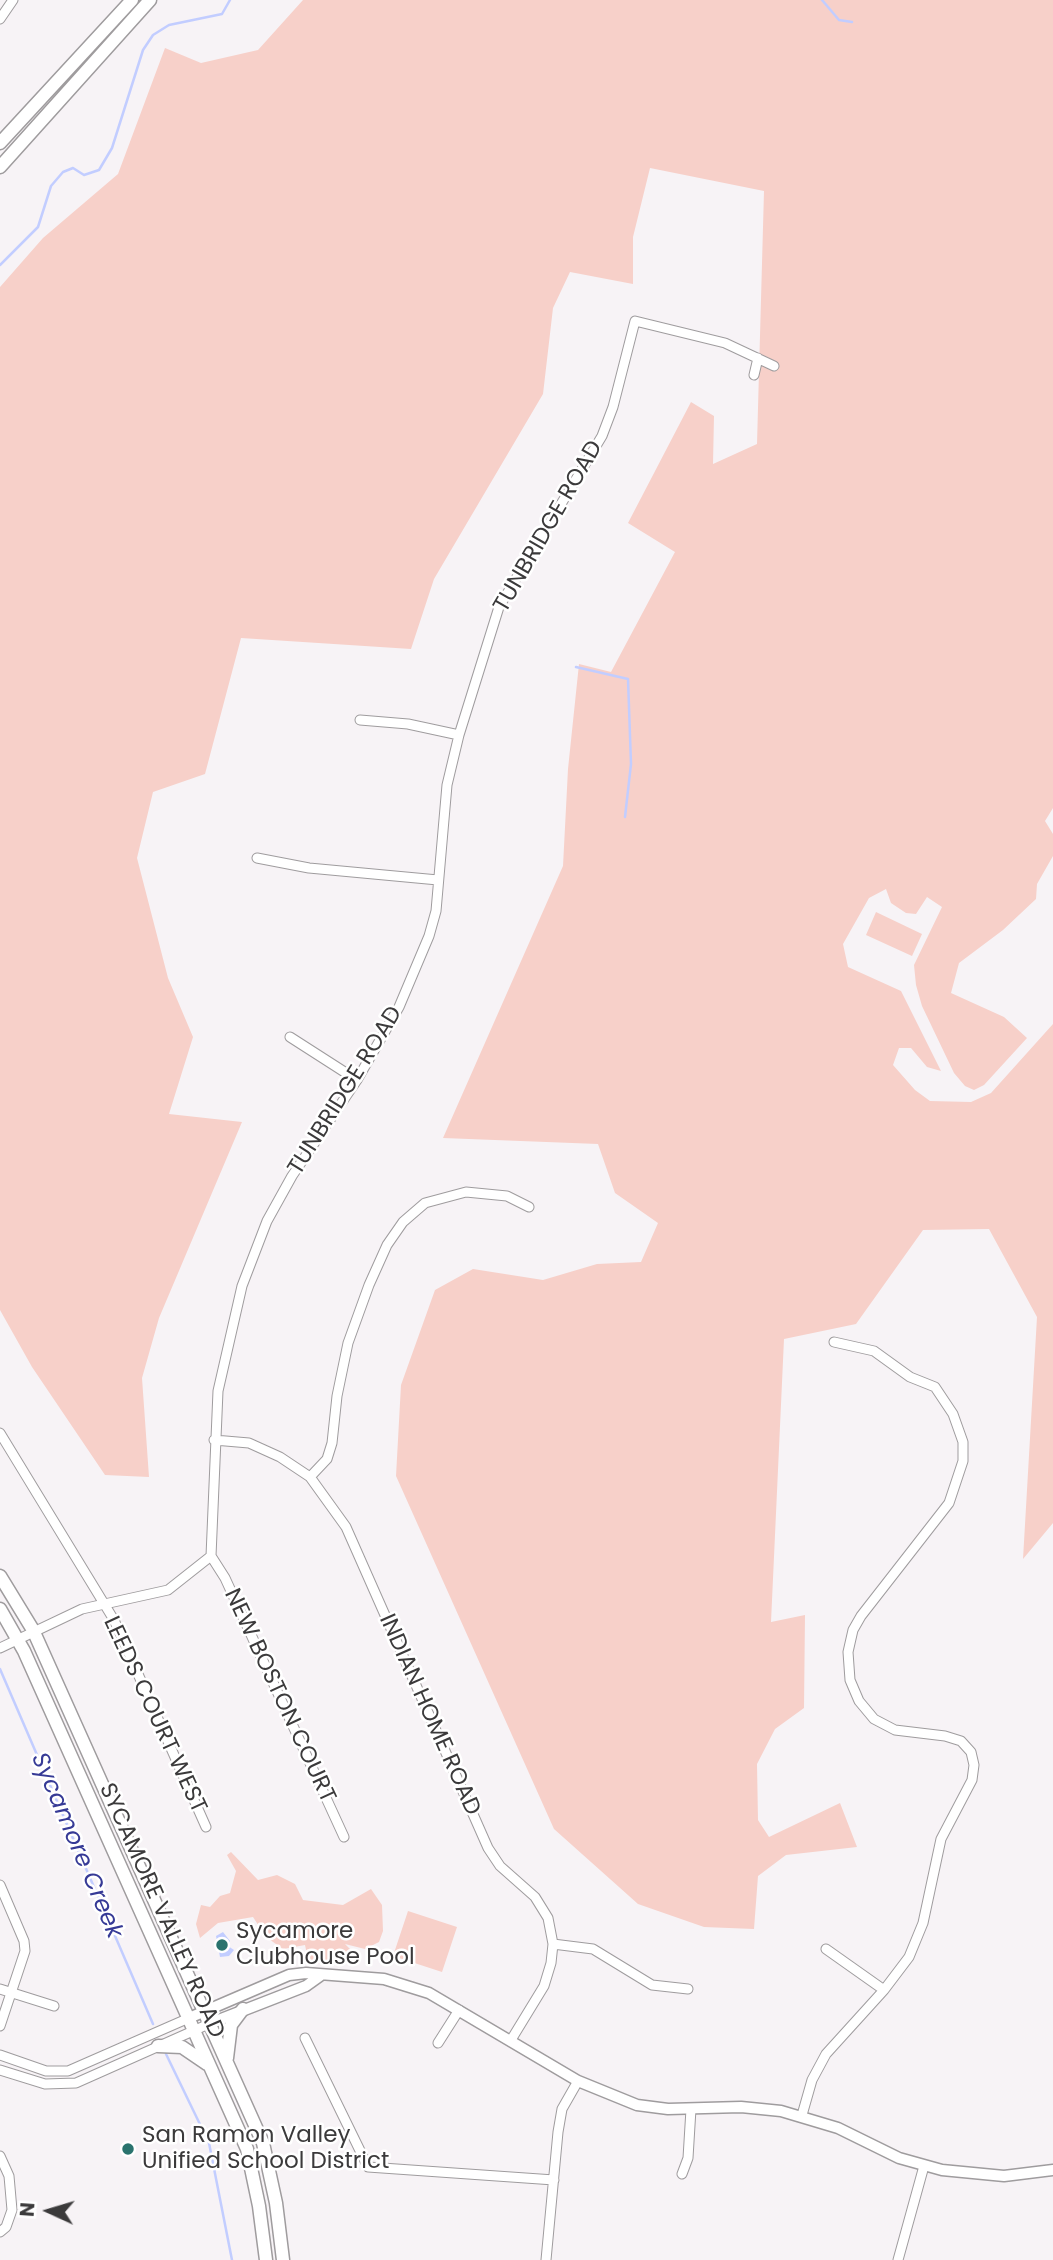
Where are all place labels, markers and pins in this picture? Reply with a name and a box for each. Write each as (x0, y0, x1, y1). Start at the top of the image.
place label: Sycamore Clubhouse Pool (236, 1918, 415, 1972)
marker: Sycamore Clubhouse Pool (214, 1937, 230, 1953)
place label: San Ramon Valley Unified School District (142, 2122, 389, 2176)
marker: San Ramon Valley Unified School District (120, 2141, 136, 2157)

